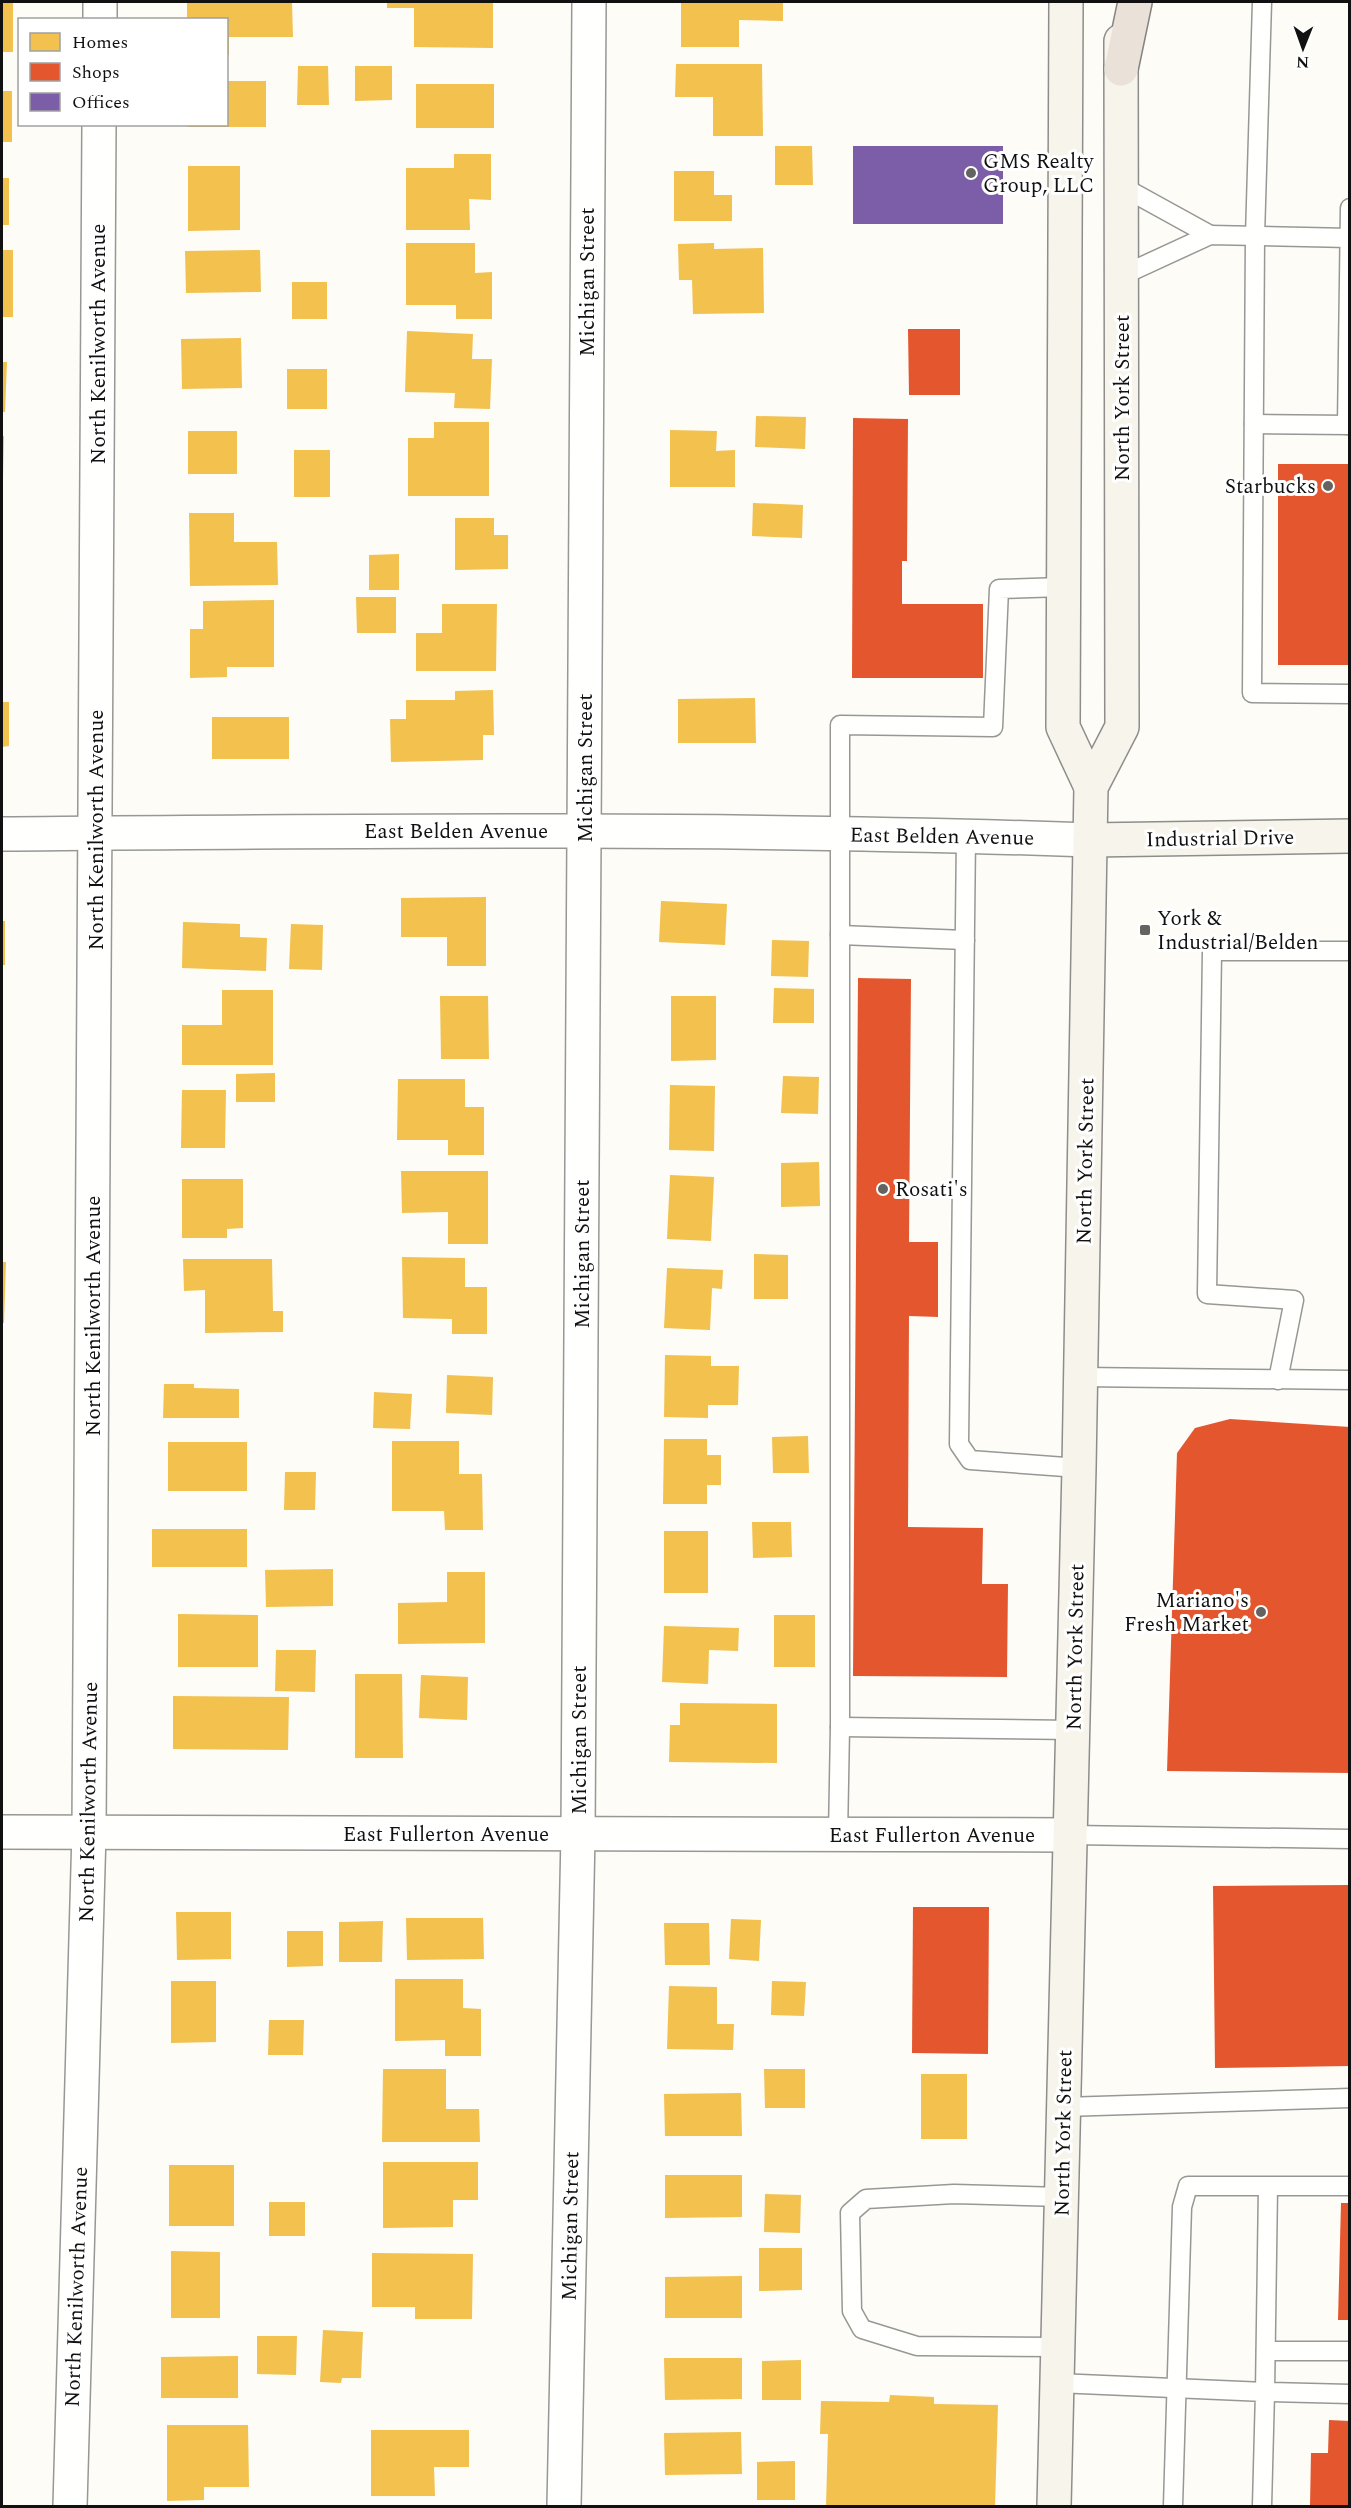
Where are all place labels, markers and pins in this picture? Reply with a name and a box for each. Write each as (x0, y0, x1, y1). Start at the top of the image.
place label: GMS Realty Group, LLC (983, 146, 1095, 202)
marker: GMS Realty Group, LLC (964, 166, 978, 180)
place label: Starbucks (1225, 471, 1316, 503)
marker: Starbucks (1321, 479, 1335, 493)
place label: York & Industrial/Belden (1157, 903, 1318, 959)
marker: York & Industrial/Belden (1138, 923, 1152, 937)
place label: Rosati's (895, 1174, 968, 1206)
marker: Rosati's (876, 1182, 890, 1196)
place label: Mariano's Fresh Market (1124, 1585, 1249, 1641)
marker: Mariano's Fresh Market (1254, 1605, 1268, 1619)

